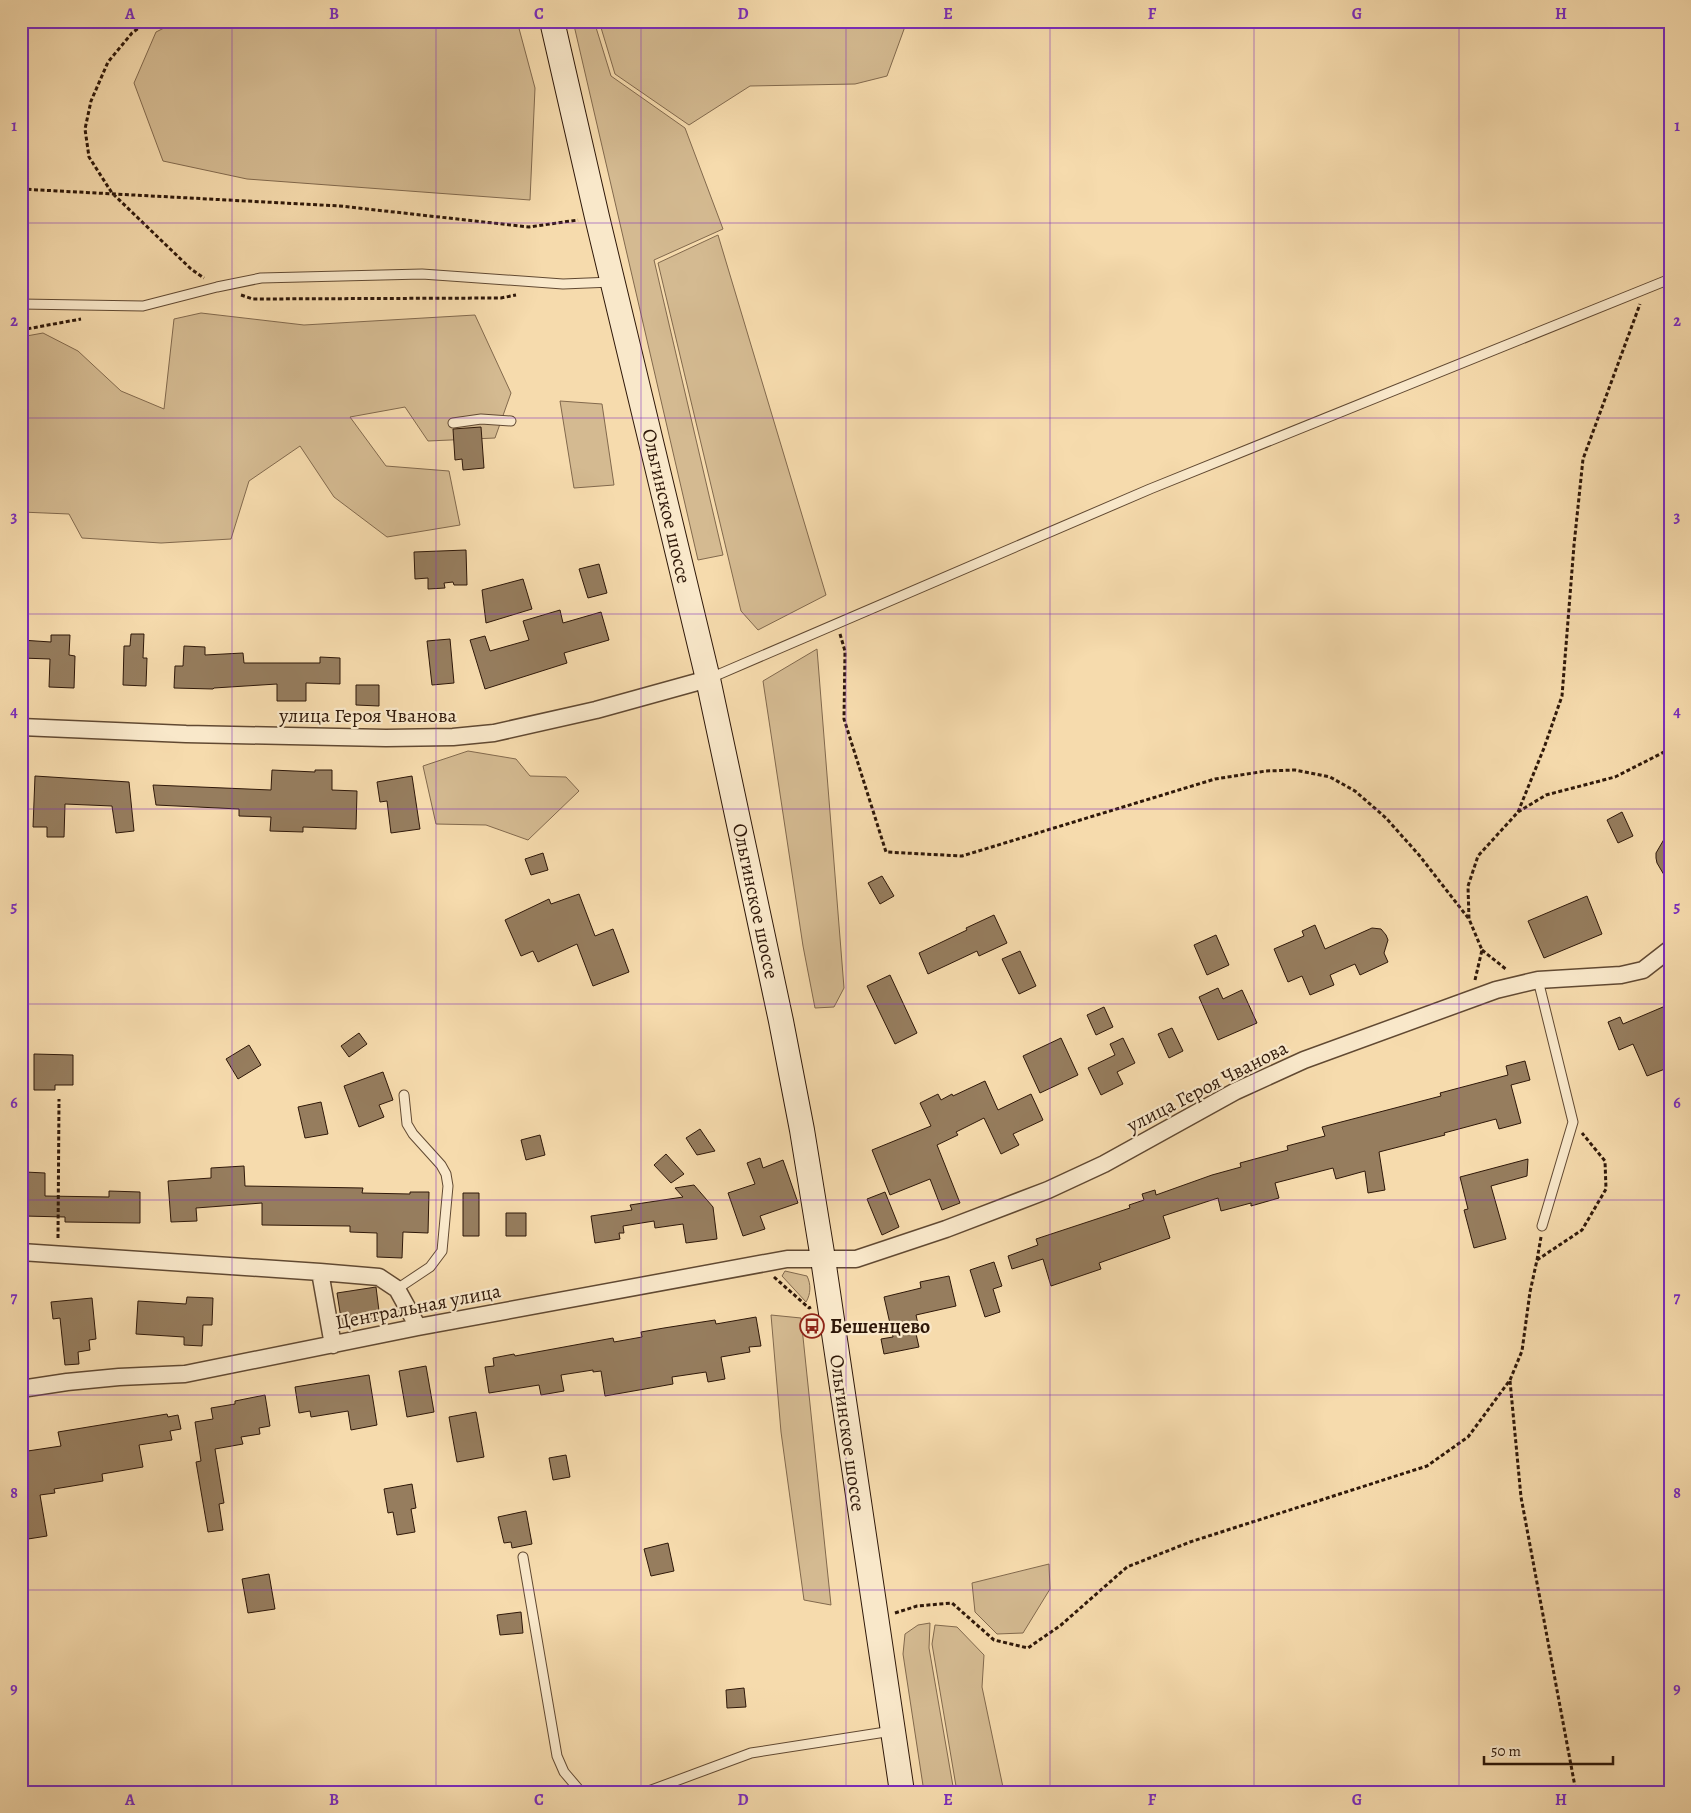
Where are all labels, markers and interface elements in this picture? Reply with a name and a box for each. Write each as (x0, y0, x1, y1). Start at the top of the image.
text: A (124, 3, 136, 25)
text: B (329, 3, 339, 25)
text: C (534, 3, 544, 25)
text: D (737, 3, 749, 25)
text: E (943, 3, 953, 25)
text: F (1148, 3, 1157, 25)
text: G (1352, 3, 1362, 25)
text: H (1555, 3, 1567, 25)
text: 1 (11, 115, 17, 137)
text: 1 (1674, 115, 1680, 137)
text: 2 (10, 310, 18, 332)
text: 2 (1673, 310, 1681, 332)
street label: Ольгинское шоссе (636, 426, 697, 586)
text: 3 (11, 506, 18, 528)
text: 3 (1674, 506, 1681, 528)
text: 4 (10, 701, 18, 723)
text: 4 (1673, 701, 1681, 723)
street label: улица Героя Чванова (278, 702, 457, 729)
street label: Ольгинское шоссе (726, 821, 785, 981)
text: 5 (11, 896, 18, 918)
text: 5 (1674, 896, 1681, 918)
street label: улица Героя Чванова (1121, 1034, 1293, 1139)
text: 6 (10, 1092, 18, 1114)
text: 6 (1673, 1092, 1681, 1114)
street label: Центральная улица (333, 1277, 504, 1336)
text: 7 (11, 1287, 18, 1309)
text: 7 (1674, 1287, 1681, 1309)
bus stop icon: Бешенцево (799, 1313, 825, 1339)
place label: Бешенцево (830, 1313, 930, 1340)
street label: Ольгинское шоссе (823, 1353, 872, 1513)
text: 8 (10, 1482, 18, 1504)
text: 8 (1673, 1482, 1681, 1504)
text: 9 (10, 1678, 18, 1700)
text: 9 (1673, 1678, 1681, 1700)
scale bar (1484, 1733, 1612, 1765)
text: 50 m (1491, 1741, 1521, 1761)
text: A (124, 1789, 136, 1811)
text: B (329, 1789, 339, 1811)
text: C (534, 1789, 544, 1811)
text: D (737, 1789, 749, 1811)
text: E (943, 1789, 953, 1811)
text: F (1148, 1789, 1157, 1811)
text: G (1352, 1789, 1362, 1811)
text: H (1555, 1789, 1567, 1811)

